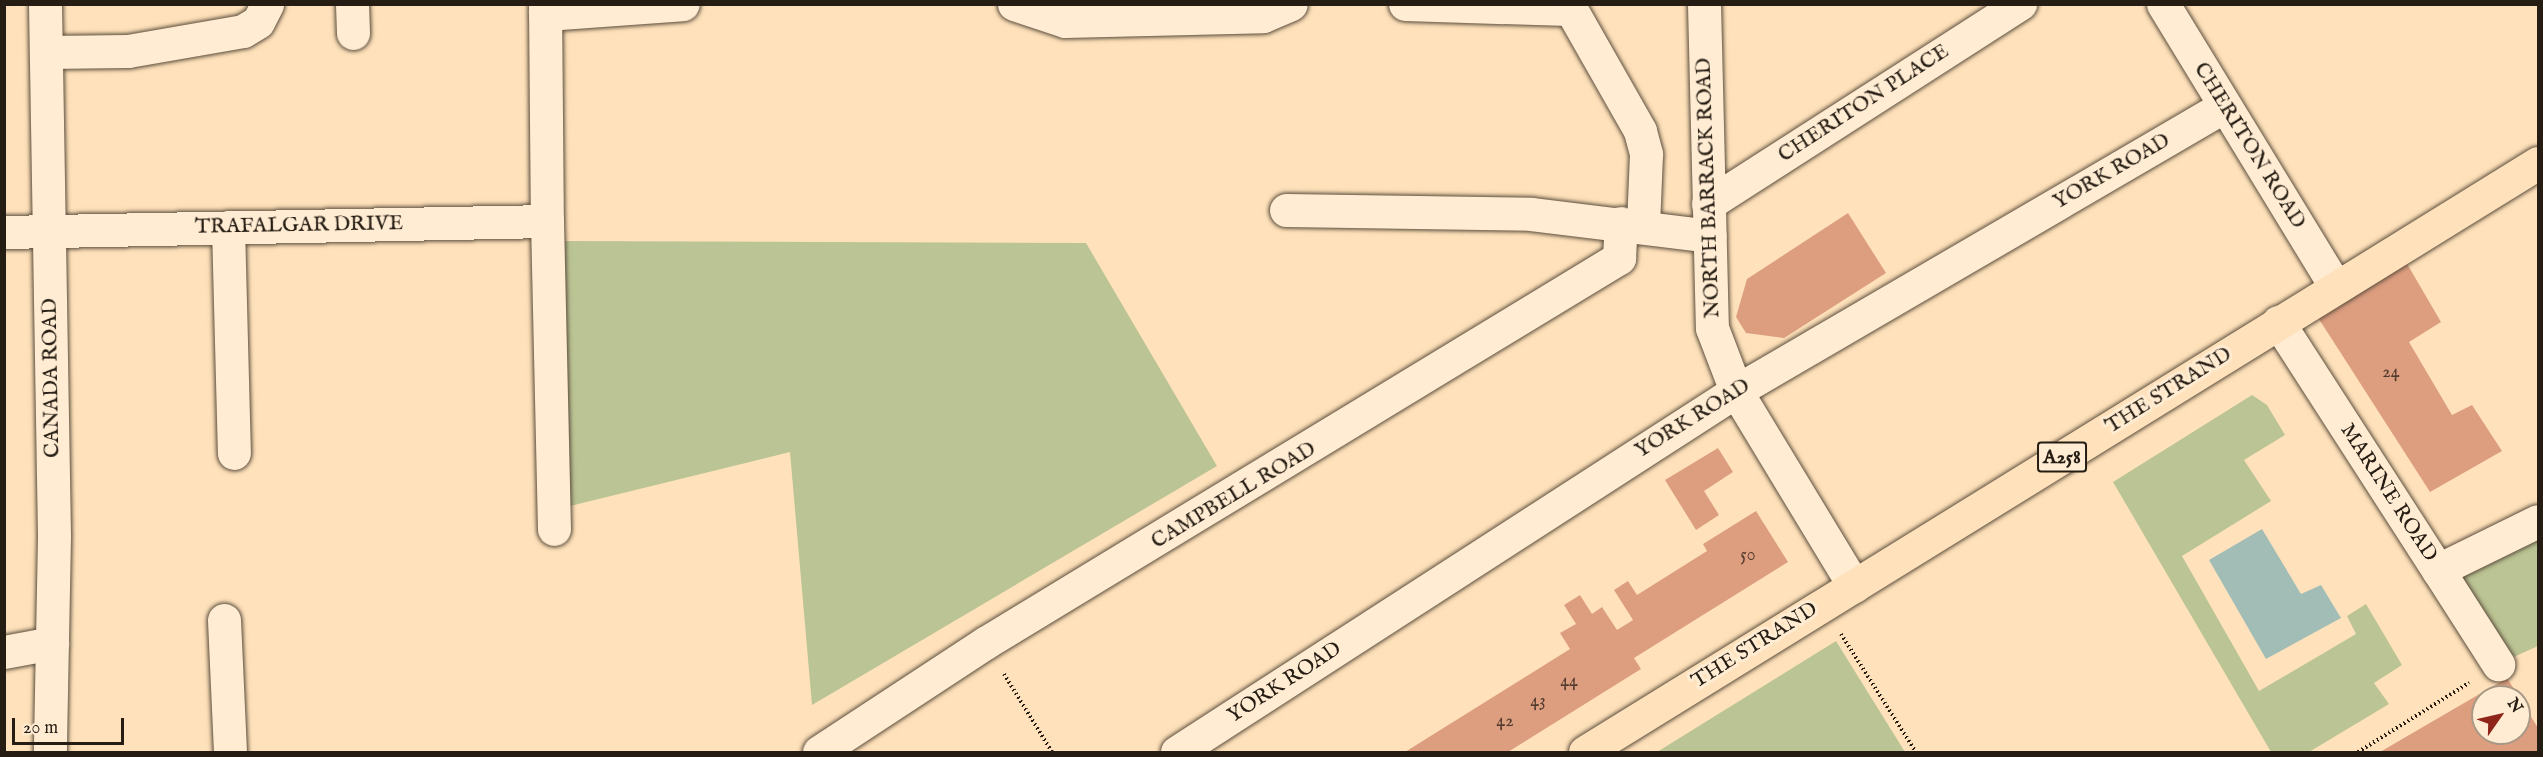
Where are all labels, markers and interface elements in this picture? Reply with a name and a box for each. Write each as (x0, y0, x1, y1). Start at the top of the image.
street label: CHERITON PLACE (1774, 39, 1954, 169)
street label: NORTH BARRACK ROAD (1692, 57, 1726, 319)
street label: CHERITON ROAD (2188, 58, 2310, 234)
street label: YORK ROAD (2049, 128, 2175, 216)
street label: TRAFALGAR DRIVE (195, 212, 403, 240)
street label: CANADA ROAD (38, 298, 66, 458)
street label: THE STRAND (2101, 342, 2237, 440)
house number: 24 (2382, 362, 2400, 384)
street label: YORK ROAD (1631, 374, 1755, 464)
street label: MARINE ROAD (2334, 419, 2442, 567)
street label: CAMPBELL ROAD (1147, 437, 1321, 555)
road number: A258 (2036, 440, 2088, 474)
house number: 50 (1740, 545, 1756, 567)
street label: THE STRAND (1687, 597, 1823, 695)
street label: YORK ROAD (1223, 637, 1347, 729)
house number: 44 (1560, 671, 1578, 693)
north arrow (2471, 685, 2531, 745)
house number: 43 (1530, 691, 1546, 713)
text: N (2502, 695, 2526, 717)
scale bar (15, 706, 128, 744)
house number: 42 (1496, 711, 1514, 733)
text: 20 m (23, 717, 58, 740)

